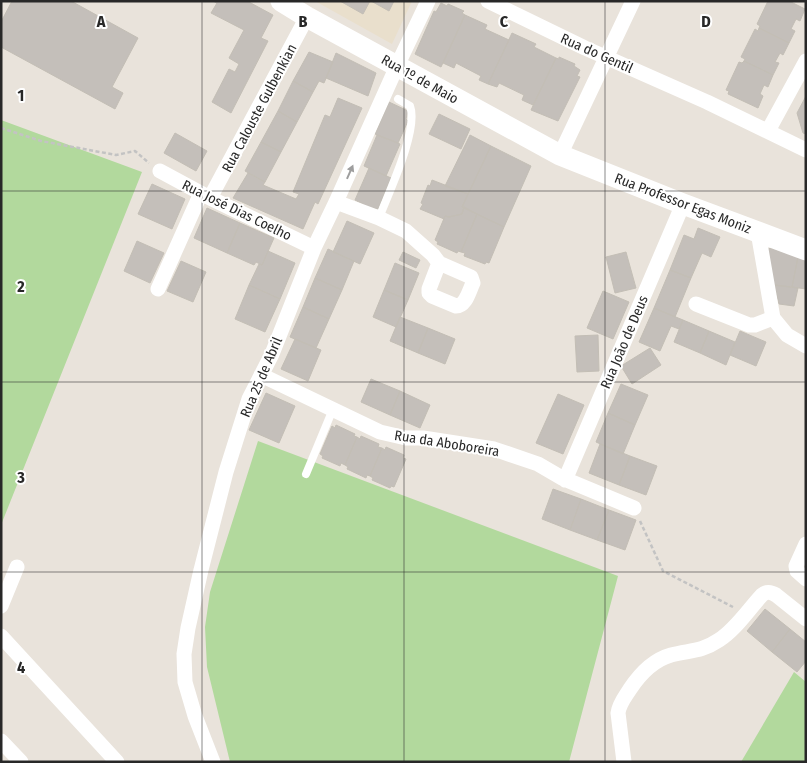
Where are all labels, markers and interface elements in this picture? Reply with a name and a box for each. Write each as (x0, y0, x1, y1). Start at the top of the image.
text: A (96, 12, 106, 31)
text: B (299, 12, 308, 31)
text: C (500, 12, 509, 31)
text: D (701, 12, 711, 31)
street label: Rua do Gentil (558, 30, 636, 77)
street label: Rua Calouste Gulbenkian (218, 41, 300, 175)
street label: Rua 1º de Maio (378, 51, 461, 108)
text: 1 (18, 86, 24, 105)
one-way arrow (346, 165, 354, 179)
street label: Rua Professor Egas Moniz (612, 170, 754, 238)
street label: Rua José Dias Coelho (179, 177, 294, 244)
text: 2 (16, 277, 25, 296)
street label: Rua João de Deus (597, 293, 652, 391)
street label: Rua 25 de Abril (237, 334, 286, 420)
street label: Rua da Aboboreira (393, 427, 501, 460)
text: 3 (16, 468, 25, 487)
text: 4 (17, 658, 25, 677)

